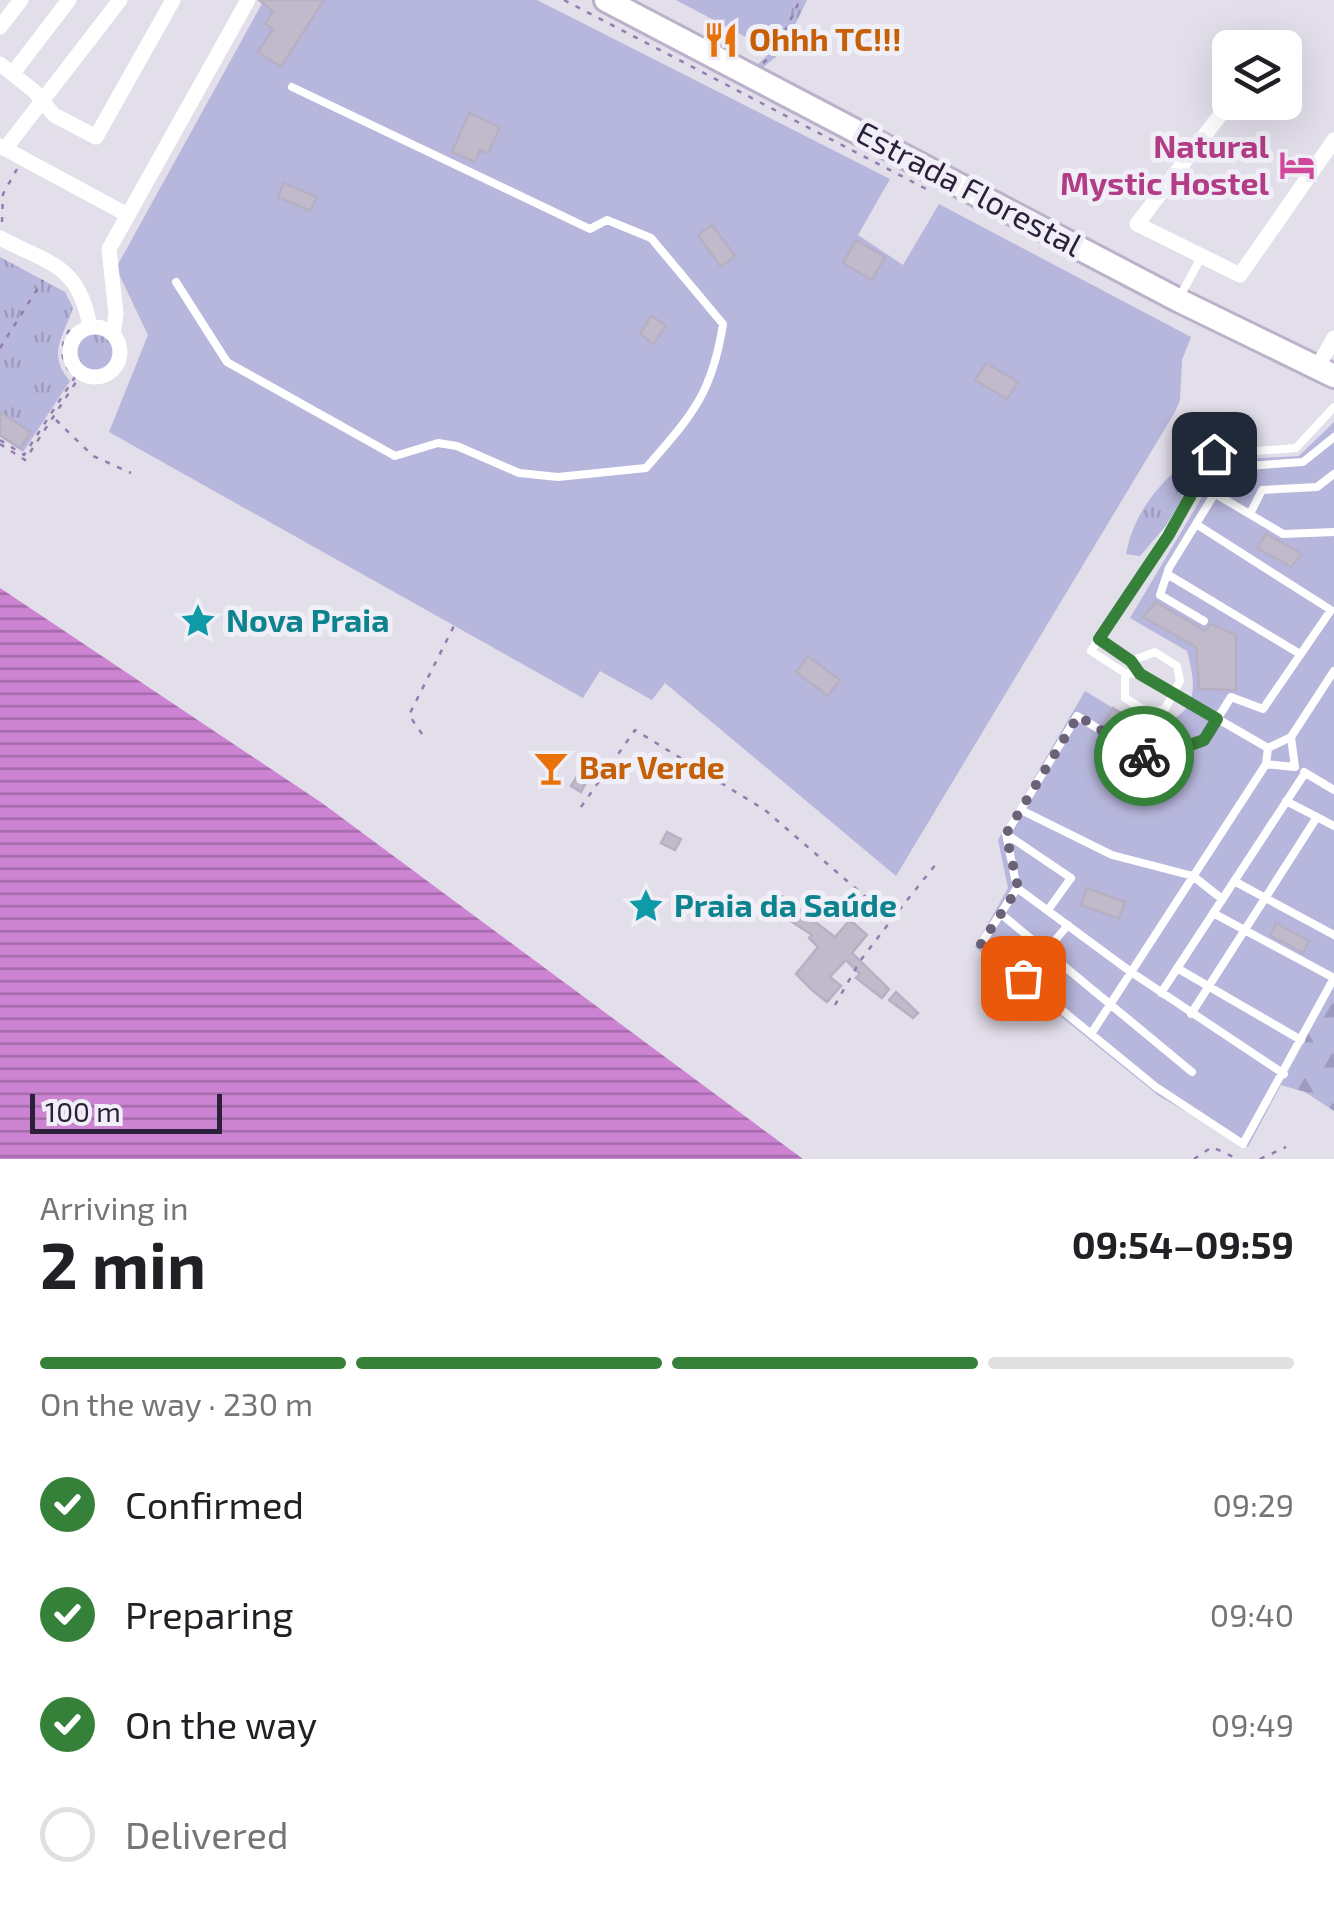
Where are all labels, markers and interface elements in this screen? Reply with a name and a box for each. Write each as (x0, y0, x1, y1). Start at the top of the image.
place label: Ohhh TC!!! (749, 19, 902, 57)
restaurant icon: Ohhh TC!!! (702, 21, 740, 59)
map controls (1212, 30, 1302, 120)
button: layers (1212, 30, 1302, 120)
street label: Estrada Florestal (851, 112, 1090, 263)
place label: Natural Mystic Hostel (1060, 126, 1269, 202)
hotel icon: Natural Mystic Hostel (1278, 146, 1316, 184)
pin (1172, 412, 1257, 497)
icon: home (1187, 427, 1242, 482)
place label: Nova Praia (226, 600, 389, 638)
place icon: Nova Praia (179, 602, 217, 640)
courier (1094, 706, 1194, 806)
icon: bike (1117, 729, 1172, 784)
place label: Bar Verde (579, 747, 725, 785)
bar icon: Bar Verde (532, 749, 570, 787)
place label: Praia da Saúde (674, 885, 897, 923)
place icon: Praia da Saúde (627, 887, 665, 925)
pin (981, 936, 1066, 1021)
icon: bag (996, 951, 1051, 1006)
scale bar (30, 1089, 222, 1134)
text: 100 m (45, 1094, 121, 1128)
text: Arriving in (40, 1188, 189, 1226)
text: 09:54–09:59 (1072, 1221, 1294, 1267)
text: 2 min (40, 1224, 206, 1302)
text: On the way · 230 m (40, 1384, 313, 1422)
icon: check (40, 1477, 95, 1532)
text: Confirmed (125, 1481, 304, 1527)
text: 09:29 (1213, 1485, 1294, 1523)
icon: check (40, 1587, 95, 1642)
text: Preparing (125, 1591, 293, 1637)
text: 09:40 (1210, 1595, 1294, 1633)
icon: check (40, 1697, 95, 1752)
text: On the way (125, 1701, 317, 1747)
text: 09:49 (1211, 1705, 1294, 1743)
text: Delivered (125, 1811, 289, 1857)

